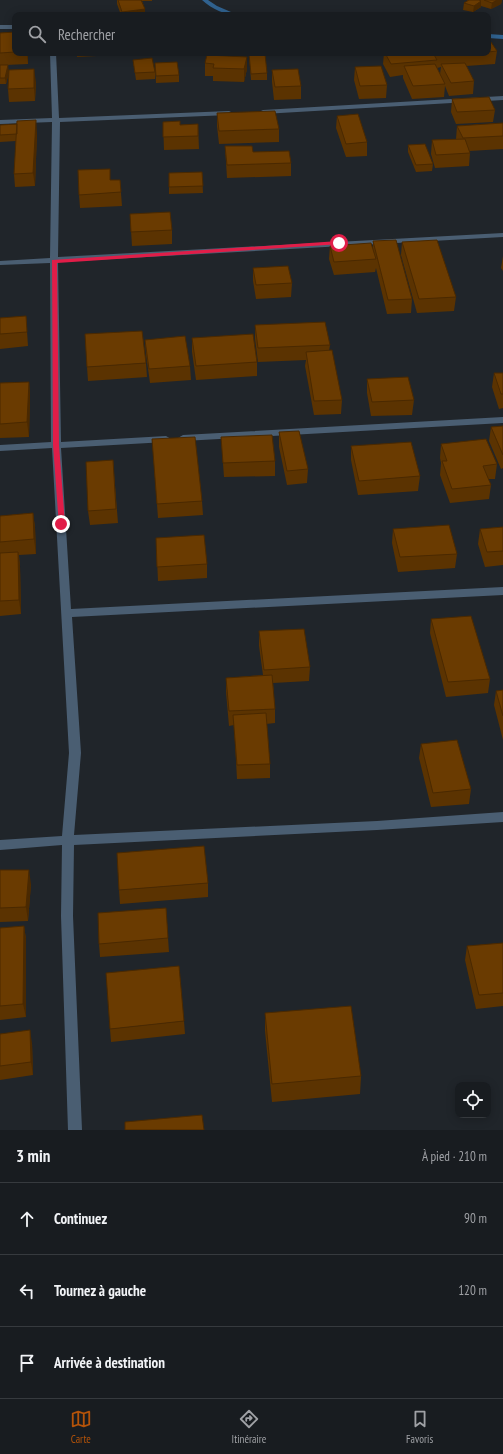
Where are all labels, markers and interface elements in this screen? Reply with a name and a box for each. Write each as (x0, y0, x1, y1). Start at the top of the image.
search box (12, 12, 491, 56)
icon: search (26, 23, 48, 45)
text: Rechercher (58, 25, 115, 44)
route start (330, 234, 348, 252)
route end (52, 515, 70, 533)
map controls (455, 1082, 491, 1118)
button: locate (455, 1082, 491, 1118)
text: 3 min (16, 1145, 50, 1167)
text: À pied · 210 m (422, 1148, 487, 1165)
icon: ahead (16, 1208, 38, 1230)
text: Continuez (54, 1209, 107, 1228)
text: 90 m (464, 1210, 487, 1227)
icon: left (16, 1280, 38, 1302)
text: Tournez à gauche (54, 1281, 146, 1300)
text: 120 m (458, 1282, 487, 1299)
icon: arrive (16, 1352, 38, 1374)
text: Arrivée à destination (54, 1353, 165, 1372)
tab: Carte (70, 1408, 92, 1446)
tab: Itinéraire (232, 1408, 266, 1446)
tab: Favoris (406, 1408, 433, 1446)

